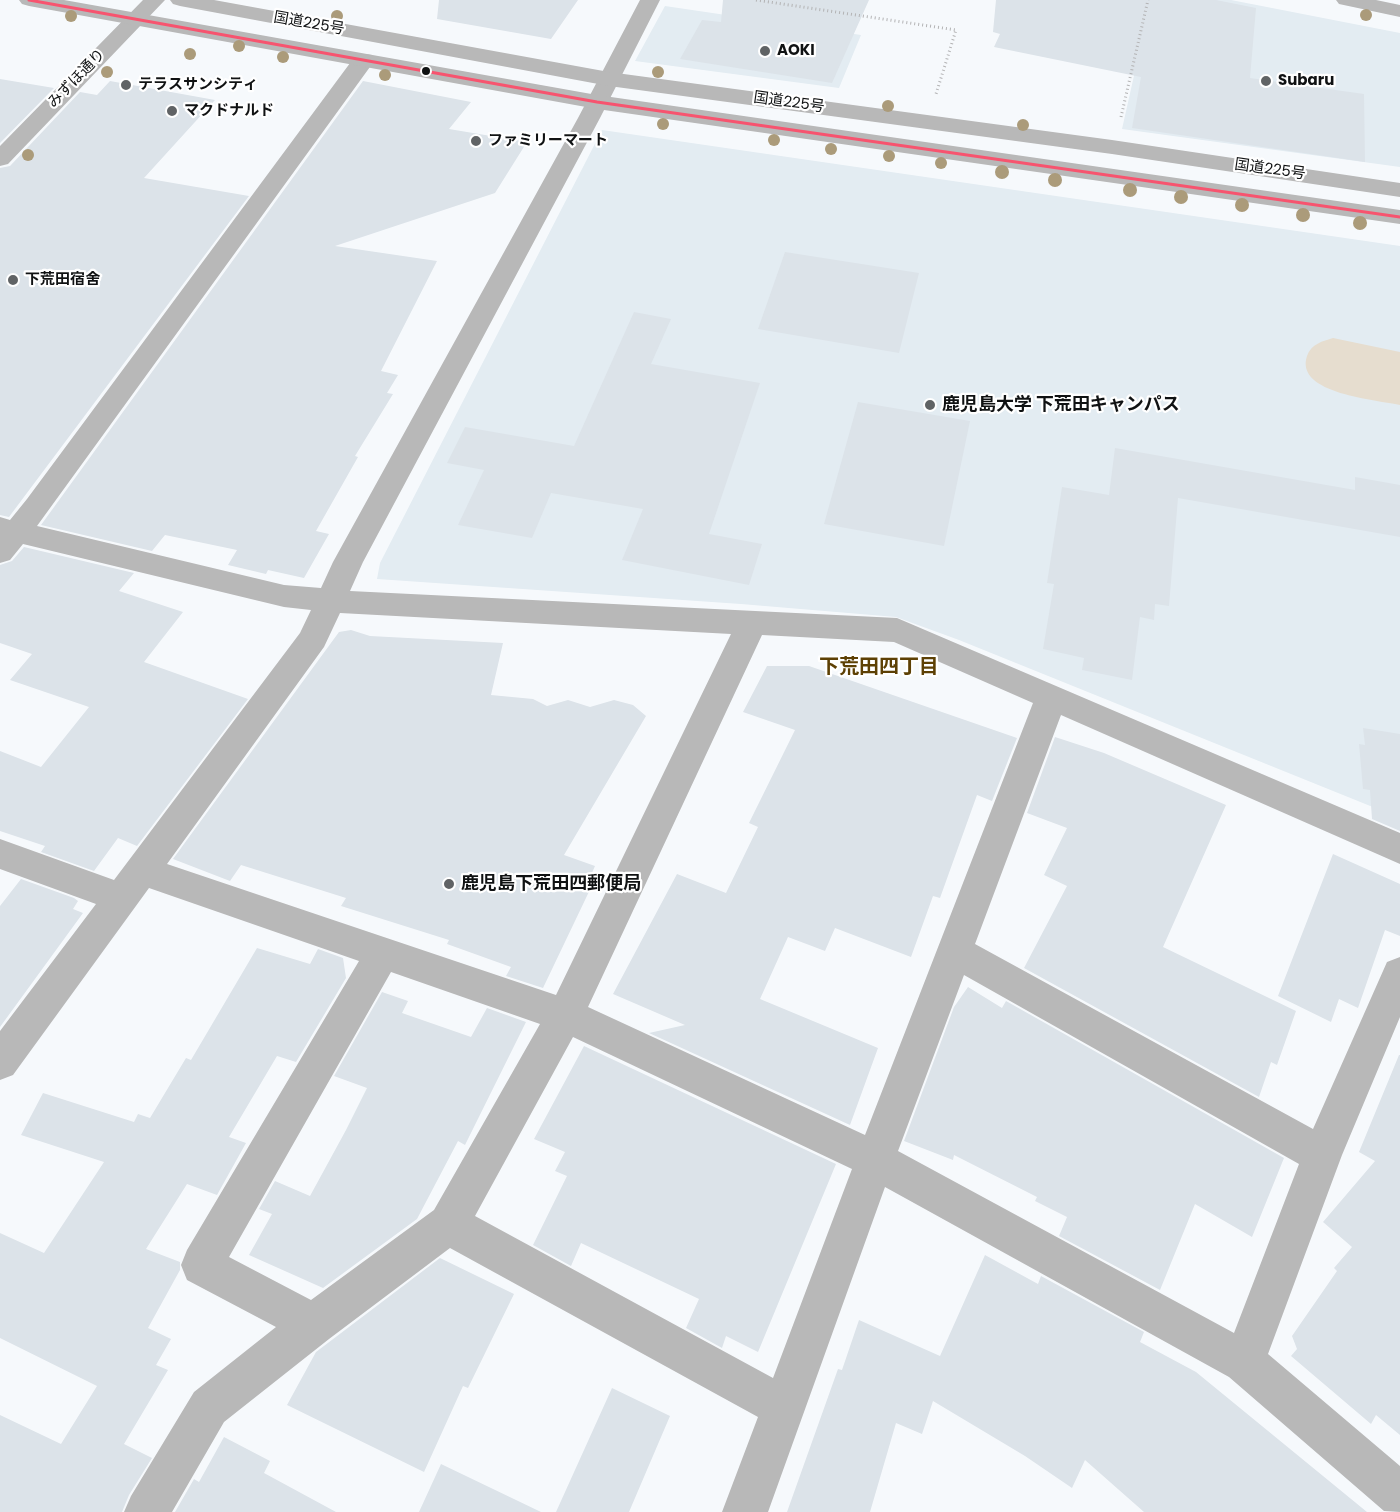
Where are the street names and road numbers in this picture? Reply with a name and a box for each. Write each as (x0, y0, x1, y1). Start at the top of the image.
street label: 国道225号 (272, 9, 346, 39)
street label: みずほ通り (44, 46, 110, 112)
street label: 国道225号 (752, 89, 826, 117)
street label: 国道225号 (1233, 156, 1307, 184)

